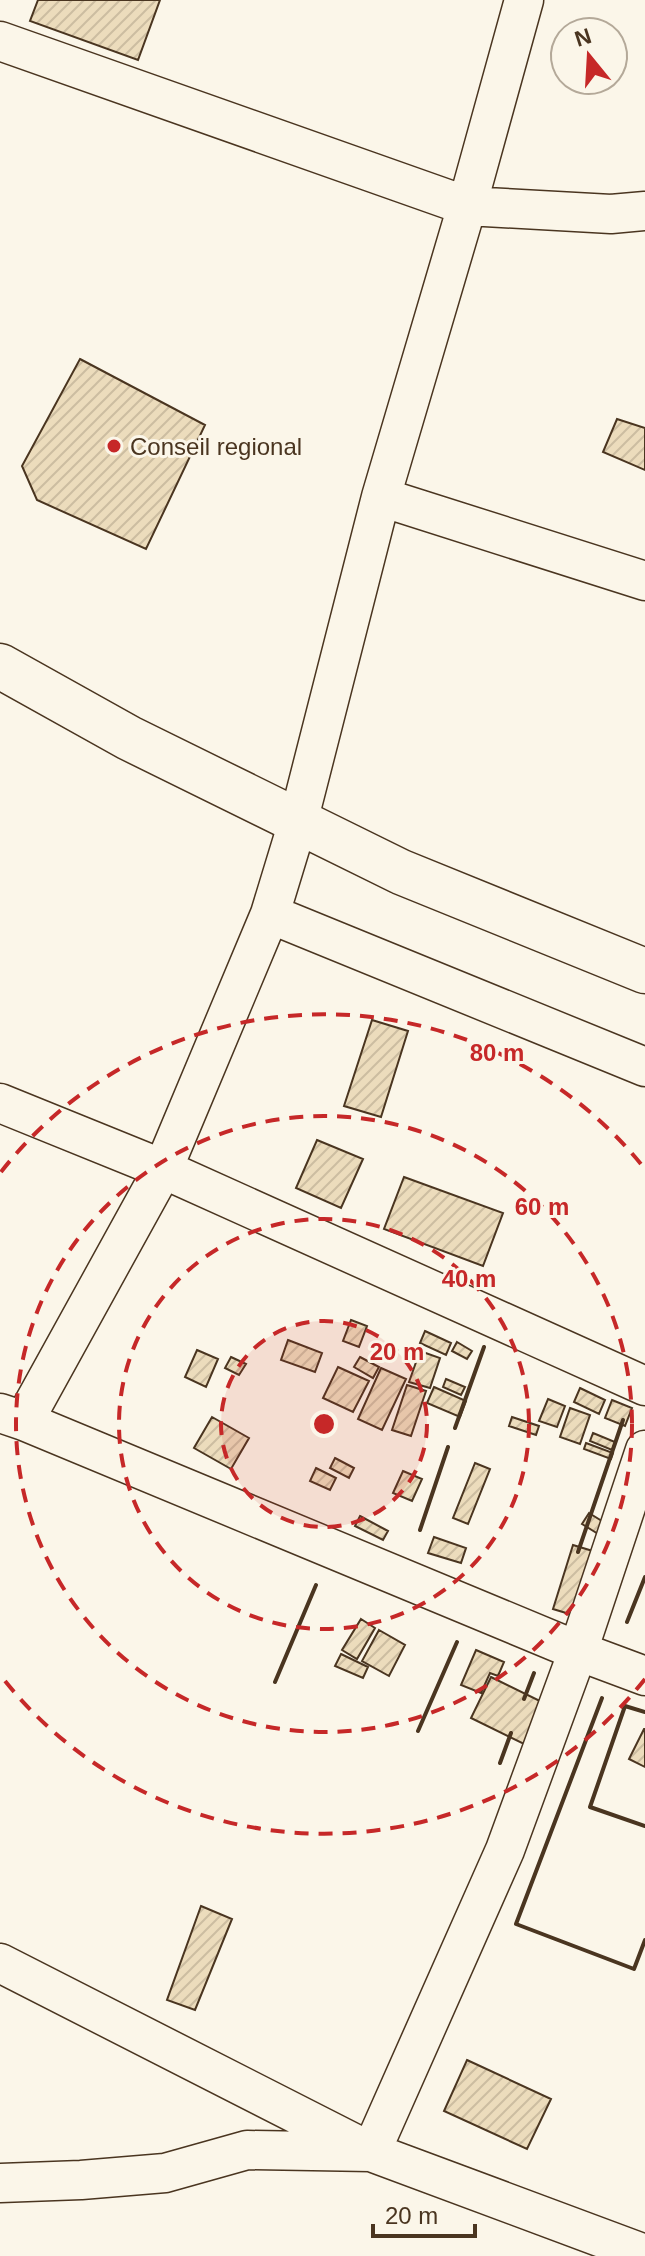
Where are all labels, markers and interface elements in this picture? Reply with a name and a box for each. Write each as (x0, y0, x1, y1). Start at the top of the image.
north arrow (549, 16, 629, 96)
text: N (572, 23, 594, 52)
place label: Conseil regional (130, 433, 302, 460)
marker: Conseil regional (105, 437, 123, 455)
text: 80 m (470, 1039, 524, 1066)
text: 60 m (515, 1193, 569, 1220)
text: 40 m (442, 1265, 496, 1292)
text: 20 m (370, 1338, 424, 1365)
centre of rings (310, 1410, 338, 1438)
scale bar (373, 2188, 475, 2238)
text: 20 m (385, 2202, 438, 2229)

